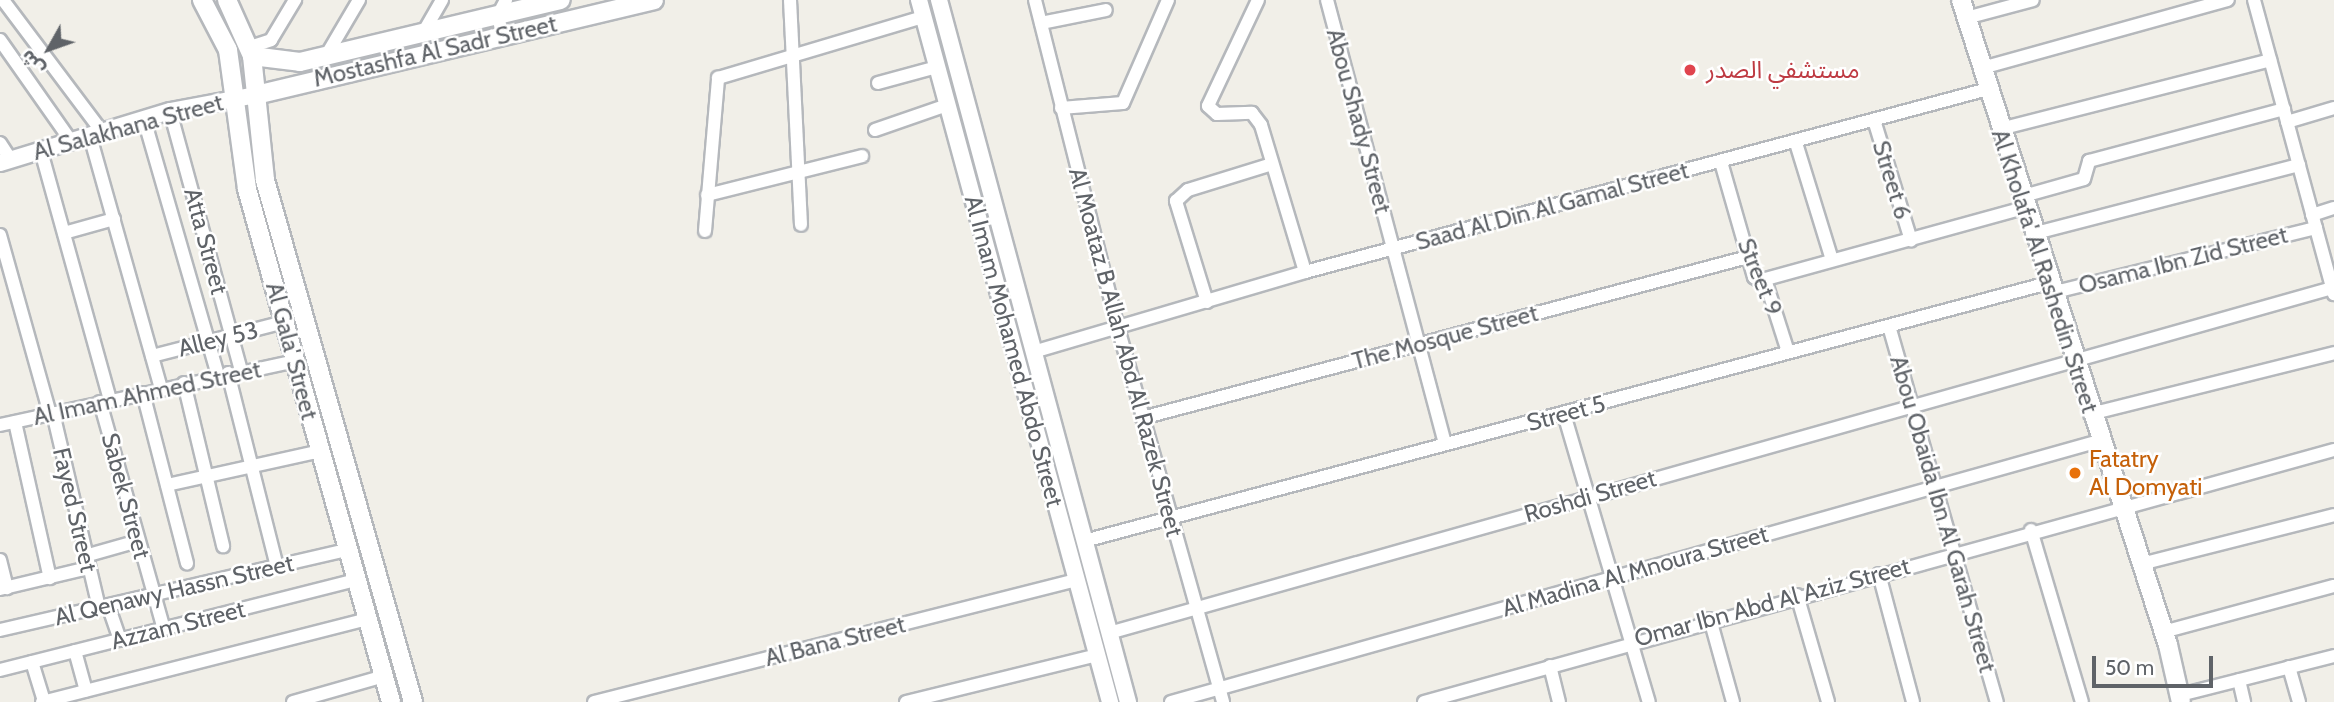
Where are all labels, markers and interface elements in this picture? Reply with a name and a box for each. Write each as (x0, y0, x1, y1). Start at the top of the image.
street label: Mostashfa Al Sadr Street (311, 9, 559, 93)
north arrow (14, 14, 84, 84)
street label: Abou Shady Street (1320, 25, 1398, 217)
text: ش (15, 45, 50, 80)
place label: مستشفي الصدر (1706, 56, 1860, 84)
marker: مستشفي الصدر (1680, 60, 1700, 80)
street label: Al Salakhana Street (30, 88, 226, 166)
street label: Al Kholafa' Al Rashedin Street (1985, 126, 2105, 416)
street label: Street 6 (1866, 137, 1918, 223)
street label: Saad Al Din Al Gamal Street (1412, 156, 1692, 256)
street label: Al Moataz B Allah Abd Al Razek Street (1063, 164, 1189, 540)
street label: Atta Street (178, 185, 234, 297)
street label: Al Imam Mohamed Abdo Street (959, 192, 1069, 510)
street label: Osama Ibn Zid Street (2076, 220, 2290, 300)
street label: Street 9 (1732, 234, 1788, 320)
street label: Al Gala' Street (260, 279, 324, 423)
street label: The Mosque Street (1349, 298, 1541, 376)
street label: Alley 53 (175, 315, 261, 363)
street label: Abou Obaida Ibn Al Garah Street (1884, 352, 2002, 676)
street label: Al Imam Ahmed Street (30, 355, 264, 431)
street label: Street 5 (1524, 389, 1608, 437)
street label: Sabek Street (95, 430, 157, 562)
street label: Fayed Street (47, 445, 103, 575)
place label: Fatatry Al Domyati (2089, 445, 2202, 501)
street label: Roshdi Street (1521, 463, 1659, 529)
marker: Fatatry Al Domyati (2067, 465, 2083, 481)
street label: Al Madina Al Mnoura Street (1499, 519, 1771, 623)
street label: Al Qenawy Hassn Street (52, 548, 296, 632)
street label: Omar Ibn Abd Al Aziz Street (1631, 551, 1913, 653)
street label: Azzam Street (108, 594, 248, 656)
street label: Al Bana Street (762, 610, 908, 672)
scale bar (2096, 642, 2217, 686)
text: 50 m (2105, 655, 2154, 680)

